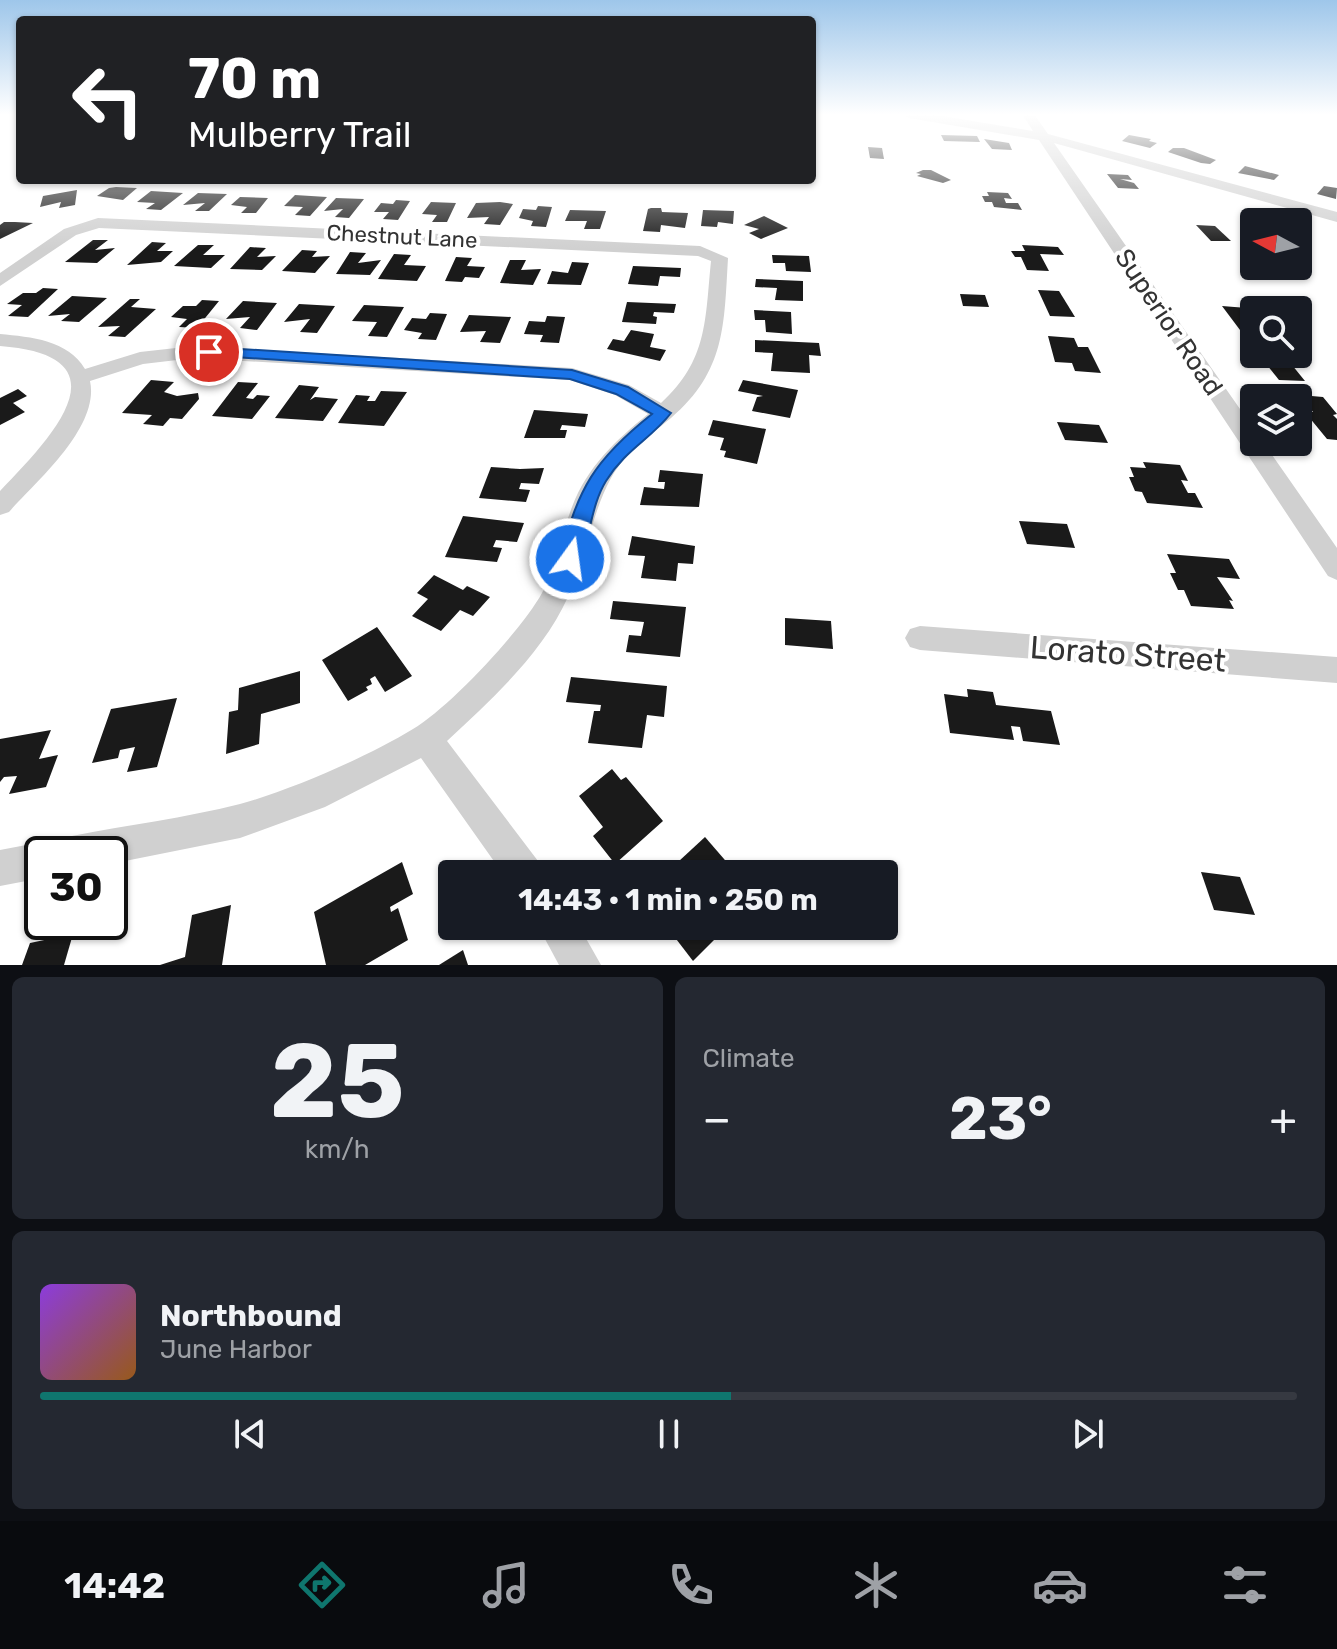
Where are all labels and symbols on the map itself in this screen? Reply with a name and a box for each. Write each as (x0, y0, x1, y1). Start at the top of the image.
north arrow (1240, 208, 1312, 280)
street label: Chestnut Lane (326, 219, 478, 254)
street label: Superior Road (1108, 243, 1229, 402)
pin (175, 318, 243, 386)
position arrow (528, 517, 612, 601)
street label: Lorato Street (1029, 628, 1227, 680)
speed limit sign: 30 (24, 836, 128, 940)

